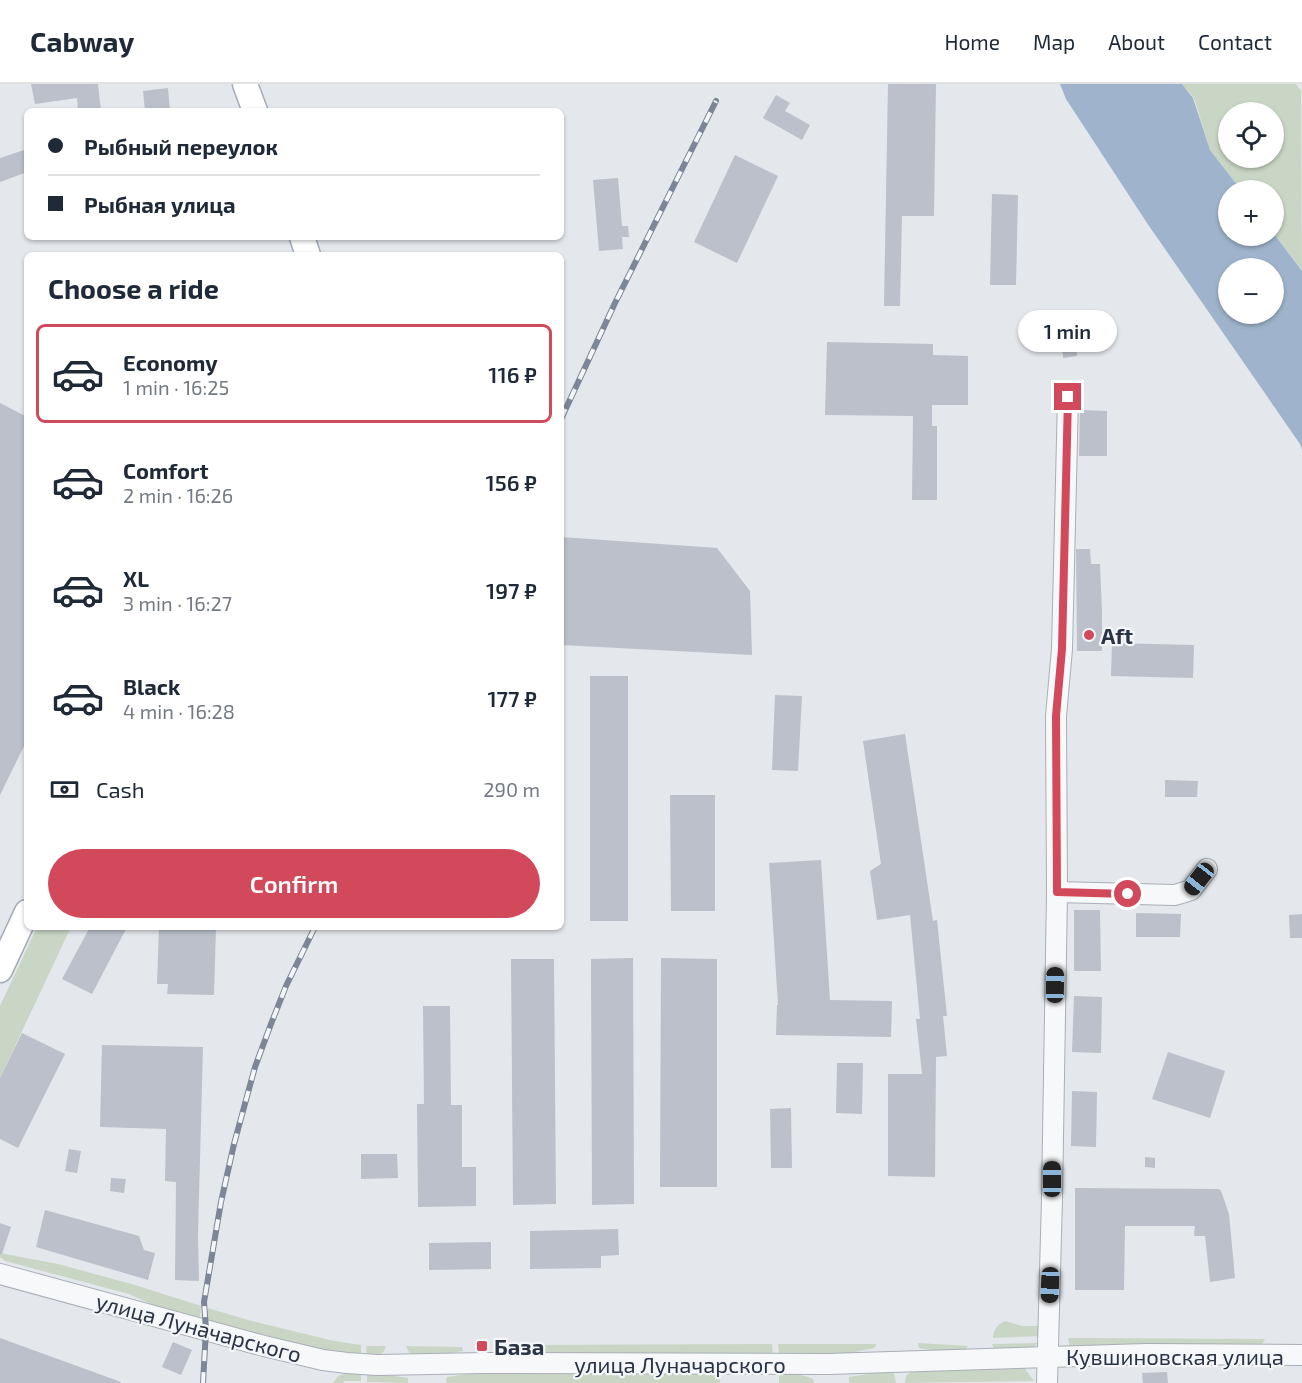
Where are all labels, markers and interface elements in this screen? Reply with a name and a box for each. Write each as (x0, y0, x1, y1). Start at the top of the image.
text: Cabway (30, 24, 134, 58)
text: Home (944, 29, 1000, 54)
text: Map (1033, 29, 1075, 54)
text: About (1108, 29, 1165, 54)
text: Contact (1198, 29, 1272, 54)
map controls (1218, 102, 1284, 324)
button: locate (1218, 102, 1284, 168)
text: Рыбный переулок (84, 133, 278, 159)
button: + (1218, 180, 1284, 246)
text: Рыбная улица (84, 191, 236, 217)
button: − (1218, 258, 1284, 324)
text: Choose a ride (48, 272, 219, 304)
callout: 1 min (1018, 310, 1118, 352)
text: 1 min (1044, 319, 1091, 343)
icon: car (51, 347, 105, 401)
text: Economy (123, 349, 218, 375)
text: 116 ₽ (488, 361, 537, 387)
text: 1 min · 16:25 (123, 375, 229, 399)
route end (1054, 383, 1081, 410)
icon: car (51, 455, 105, 509)
text: Comfort (123, 457, 208, 483)
text: 156 ₽ (486, 469, 537, 495)
text: 2 min · 16:26 (123, 483, 233, 507)
icon: car (51, 563, 105, 617)
text: XL (123, 565, 149, 591)
text: 197 ₽ (486, 577, 537, 603)
text: 3 min · 16:27 (123, 591, 232, 615)
place label: Aft (1101, 622, 1133, 648)
marker: Aft (1082, 628, 1096, 642)
icon: car (51, 671, 105, 725)
text: Black (123, 673, 180, 699)
text: 177 ₽ (487, 685, 537, 711)
text: 4 min · 16:28 (123, 699, 235, 723)
icon: cash (48, 773, 81, 806)
text: Cash (96, 776, 145, 802)
text: 290 m (483, 777, 540, 801)
button: Confirm (48, 849, 540, 918)
car (1181, 859, 1217, 899)
route start (1114, 880, 1141, 907)
car (1046, 967, 1064, 1003)
car (1043, 1161, 1061, 1197)
car (1040, 1267, 1060, 1303)
street label: улица Луначарского (93, 1287, 305, 1368)
place label: База (494, 1333, 544, 1359)
marker: База (475, 1339, 489, 1353)
street label: Кувшиновская улица (1066, 1343, 1284, 1370)
street label: улица Луначарского (574, 1351, 786, 1378)

